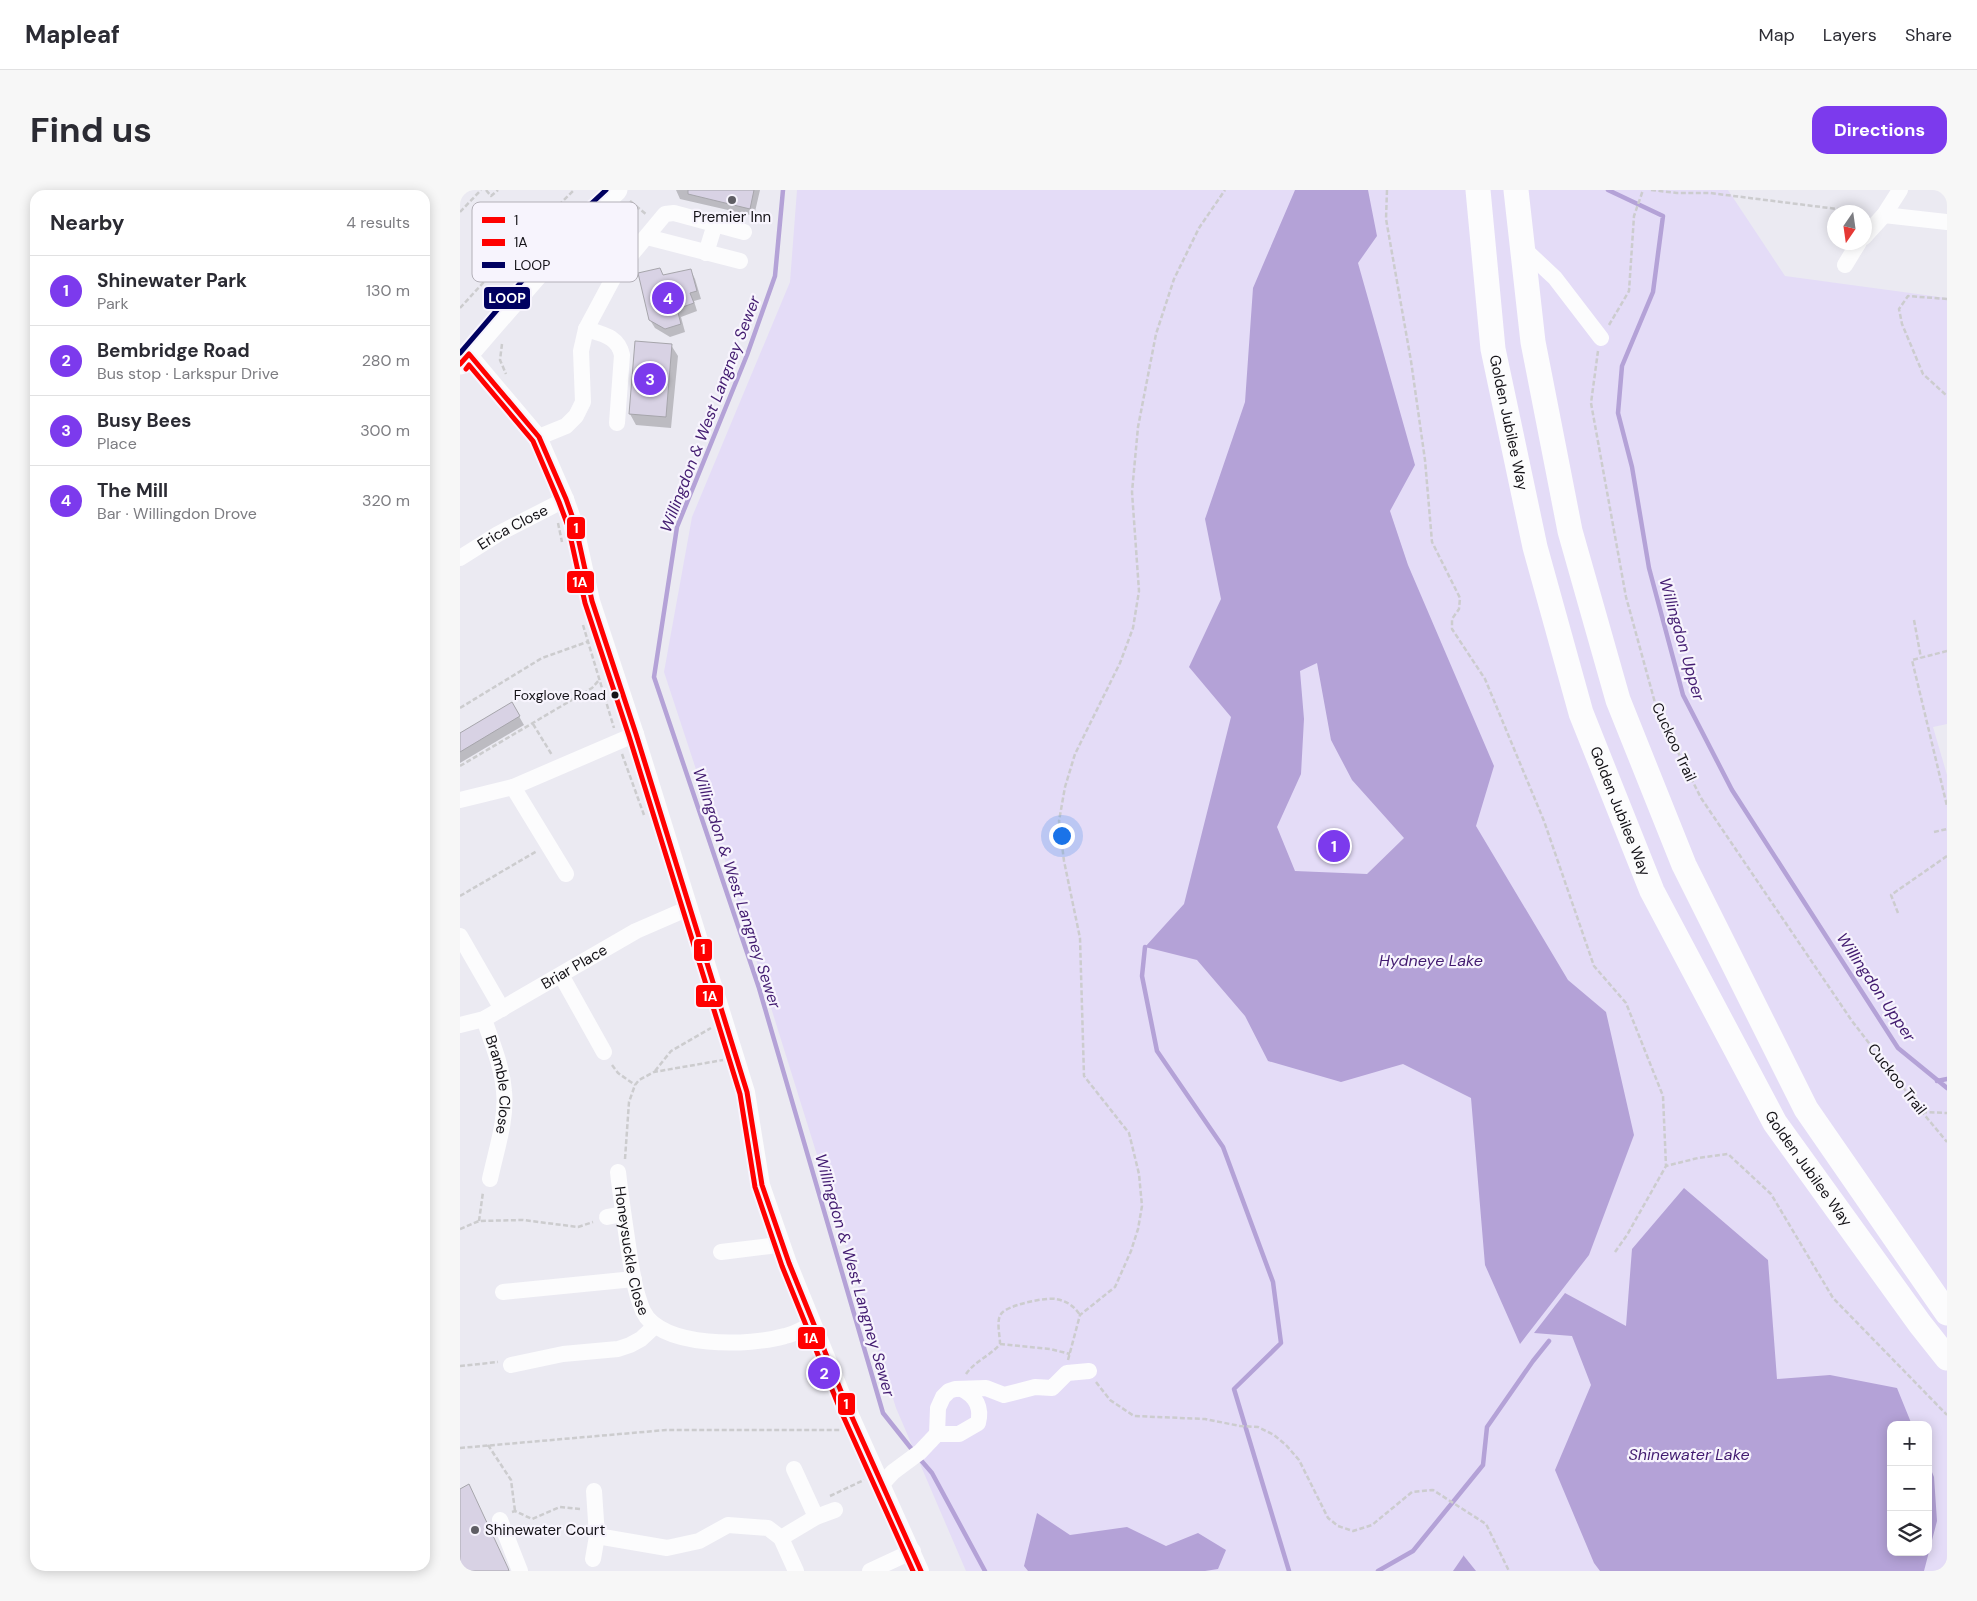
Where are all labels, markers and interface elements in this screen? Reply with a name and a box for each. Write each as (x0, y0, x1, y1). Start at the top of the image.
text: Mapleaf (25, 19, 120, 50)
text: Map (1759, 23, 1795, 47)
text: Layers (1823, 23, 1877, 47)
text: Share (1905, 23, 1952, 47)
button: Directions (1812, 106, 1947, 154)
text: Find us (30, 107, 152, 153)
marker: Premier Inn (726, 194, 738, 206)
legend (472, 202, 638, 282)
north arrow (1827, 205, 1872, 250)
place label: Premier Inn (693, 207, 771, 227)
text: Nearby (50, 209, 124, 237)
text: 1 (514, 211, 518, 229)
text: 4 results (346, 212, 410, 233)
text: 1A (514, 233, 528, 251)
text: LOOP (514, 256, 550, 274)
text: Shinewater Park (97, 268, 247, 293)
pin: 4 (652, 279, 684, 317)
text: 1 (63, 280, 69, 301)
text: 130 m (366, 280, 410, 301)
line badge: LOOP (483, 286, 531, 310)
text: LOOP (488, 289, 526, 307)
water label: Willingdon & West Langney Sewer (655, 292, 765, 535)
text: Park (97, 293, 129, 314)
text: Bembridge Road (97, 338, 250, 363)
text: 2 (61, 350, 71, 371)
text: 280 m (362, 350, 410, 371)
street label: Golden Jubilee Way (1485, 353, 1533, 493)
pin: 3 (634, 360, 666, 398)
text: Bus stop · Larkspur Drive (97, 363, 279, 384)
text: Busy Bees (97, 408, 191, 433)
text: 3 (61, 420, 71, 441)
text: 300 m (360, 420, 410, 441)
text: Place (97, 433, 137, 454)
text: The Mill (97, 478, 168, 503)
text: 4 (61, 490, 71, 511)
text: 320 m (362, 490, 410, 511)
street label: Erica Close (473, 500, 551, 555)
text: Bar · Willingdon Drove (97, 503, 257, 524)
line badge: 1 (566, 516, 586, 540)
text: 1 (573, 519, 579, 537)
line badge: 1A (566, 570, 595, 594)
text: 1A (572, 573, 588, 591)
water label: Willingdon Upper (1654, 575, 1710, 704)
place label: Foxglove Road (514, 686, 606, 704)
marker: Foxglove Road (610, 690, 620, 700)
street label: Cuckoo Trail (1647, 699, 1701, 785)
street label: Golden Jubilee Way (1585, 743, 1655, 879)
water label: Willingdon & West Langney Sewer (688, 765, 786, 1012)
your location (1049, 823, 1075, 849)
pin: 1 (1318, 827, 1350, 865)
water label: Willingdon Upper (1832, 929, 1921, 1046)
line badge: 1 (693, 938, 713, 962)
street label: Briar Place (537, 940, 611, 994)
text: 1 (700, 940, 706, 958)
water label: Hydneye Lake (1379, 950, 1483, 971)
line badge: 1A (695, 984, 724, 1008)
text: 1A (702, 987, 718, 1005)
street label: Bramble Close (480, 1033, 515, 1136)
street label: Cuckoo Trail (1863, 1039, 1931, 1119)
street label: Golden Jubilee Way (1760, 1107, 1857, 1231)
water label: Willingdon & West Langney Sewer (810, 1151, 900, 1400)
street label: Honeysuckle Close (610, 1185, 654, 1319)
line badge: 1A (797, 1326, 826, 1350)
text: 1A (803, 1329, 819, 1347)
pin: 2 (808, 1354, 840, 1392)
line badge: 1 (837, 1392, 856, 1416)
text: 1 (843, 1395, 849, 1413)
map controls (1887, 1421, 1932, 1556)
button: + (1887, 1421, 1932, 1466)
water label: Shinewater Lake (1628, 1444, 1750, 1465)
button: − (1887, 1466, 1932, 1511)
button: layers (1887, 1511, 1932, 1556)
place label: Shinewater Court (485, 1520, 605, 1540)
marker: Shinewater Court (469, 1524, 481, 1536)

